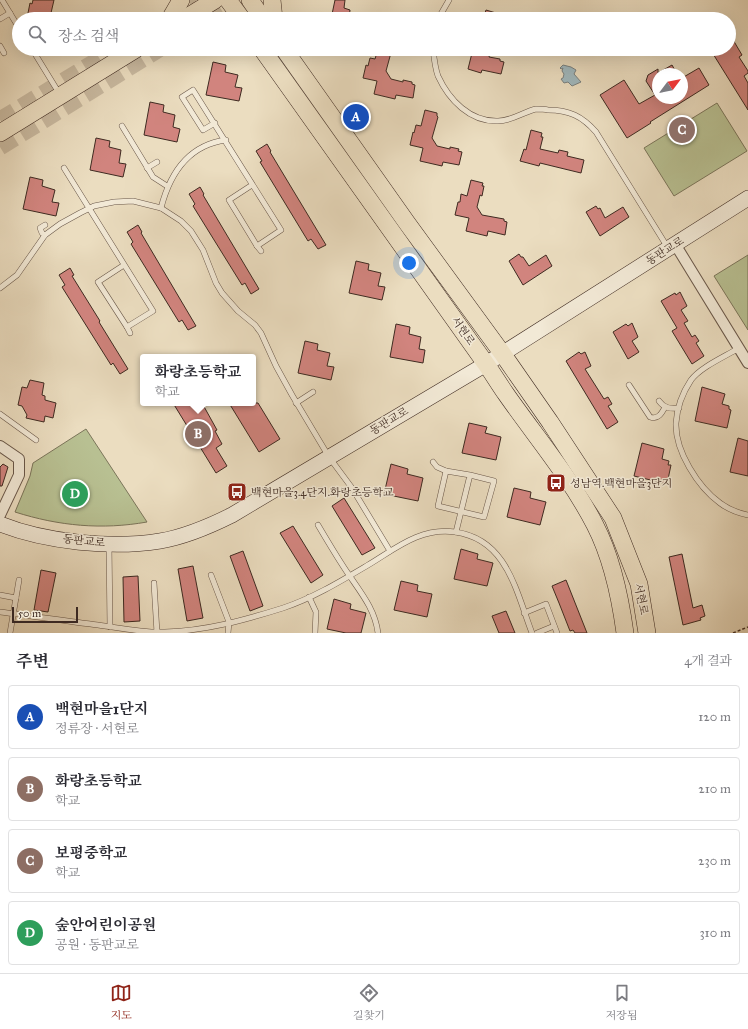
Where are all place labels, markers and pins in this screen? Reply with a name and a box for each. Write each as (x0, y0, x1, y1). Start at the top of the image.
pin: A (343, 102, 369, 132)
pin: C (669, 115, 695, 145)
pin: B (185, 419, 211, 449)
bus stop icon: 성남역.백현마을3단지 (545, 472, 567, 494)
place label: 성남역.백현마을3단지 (570, 477, 672, 490)
pin: D (62, 479, 88, 509)
bus stop icon: 백현마을3.4단지.화랑초등학교 (226, 481, 248, 503)
place label: 백현마을3.4단지.화랑초등학교 (251, 486, 394, 499)

